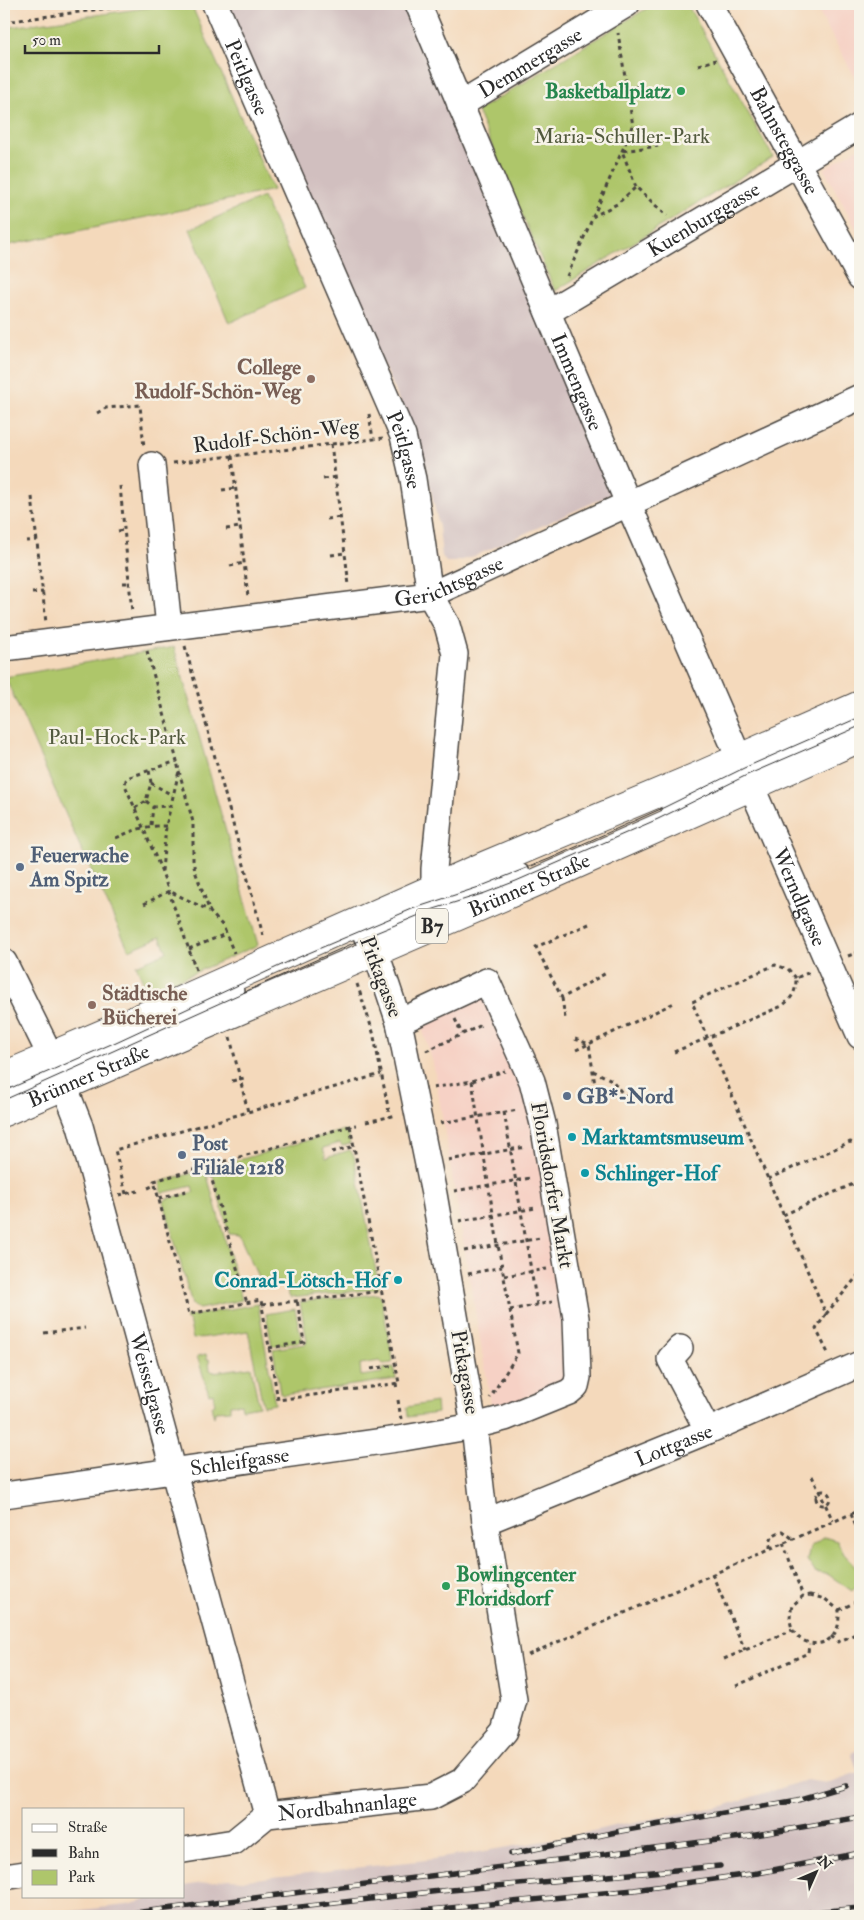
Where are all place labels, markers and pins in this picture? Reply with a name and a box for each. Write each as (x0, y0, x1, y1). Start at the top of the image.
place label: Basketballplatz (545, 78, 672, 105)
marker: Basketballplatz (675, 85, 687, 97)
place label: College Rudolf-Schön-Weg (134, 354, 302, 405)
marker: College Rudolf-Schön-Weg (305, 373, 317, 385)
place label: Feuerwache Am Spitz (29, 842, 129, 893)
marker: Feuerwache Am Spitz (14, 861, 26, 873)
place label: Städtische Bücherei (102, 980, 187, 1031)
marker: Städtische Bücherei (86, 999, 98, 1011)
place label: GB*-Nord (577, 1083, 674, 1110)
marker: GB*-Nord (561, 1090, 573, 1102)
place label: Marktamtsmuseum (581, 1124, 745, 1151)
place label: Post Filiale 1218 (192, 1130, 284, 1181)
marker: Marktamtsmuseum (566, 1131, 578, 1143)
marker: Post Filiale 1218 (176, 1149, 188, 1161)
place label: Schlinger-Hof (595, 1160, 721, 1187)
marker: Schlinger-Hof (579, 1167, 591, 1179)
place label: Conrad-Lötsch-Hof (214, 1267, 391, 1294)
marker: Conrad-Lötsch-Hof (392, 1274, 404, 1286)
place label: Bowlingcenter Floridsdorf (456, 1561, 577, 1612)
marker: Bowlingcenter Floridsdorf (440, 1580, 452, 1592)

